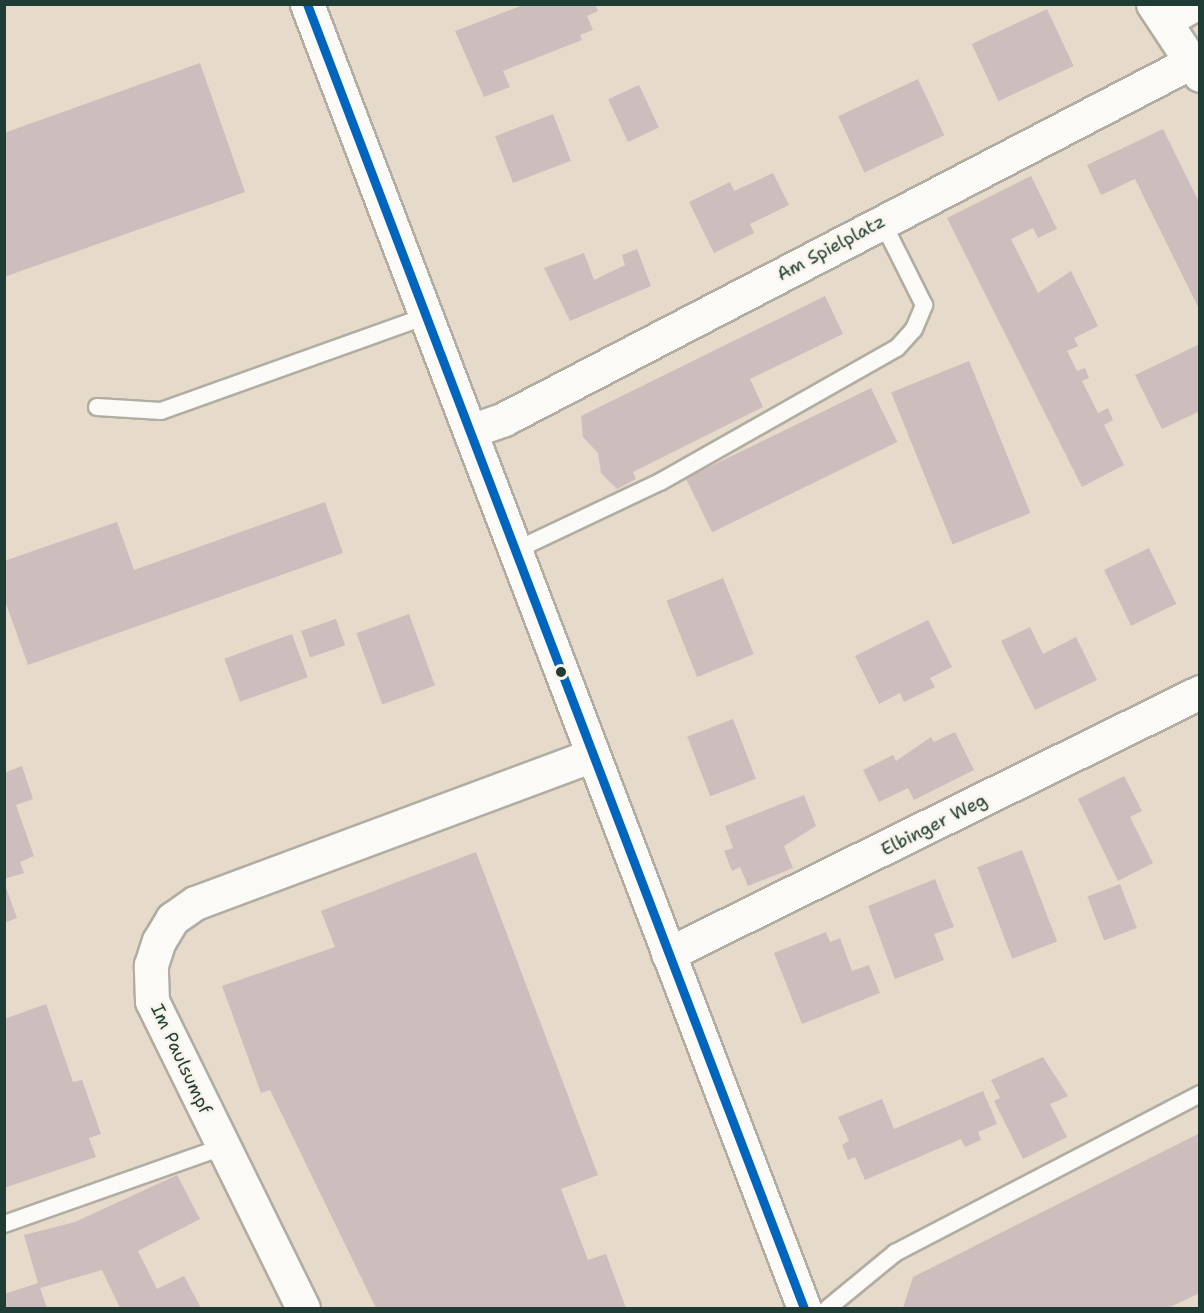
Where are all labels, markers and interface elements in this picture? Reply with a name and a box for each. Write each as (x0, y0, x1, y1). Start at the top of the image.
street label: Am Spielplatz (773, 210, 889, 286)
unlabelled marker (555, 666, 567, 678)
street label: Elbinger Weg (878, 789, 990, 861)
street label: Im Paulsumpf (146, 1001, 216, 1117)

